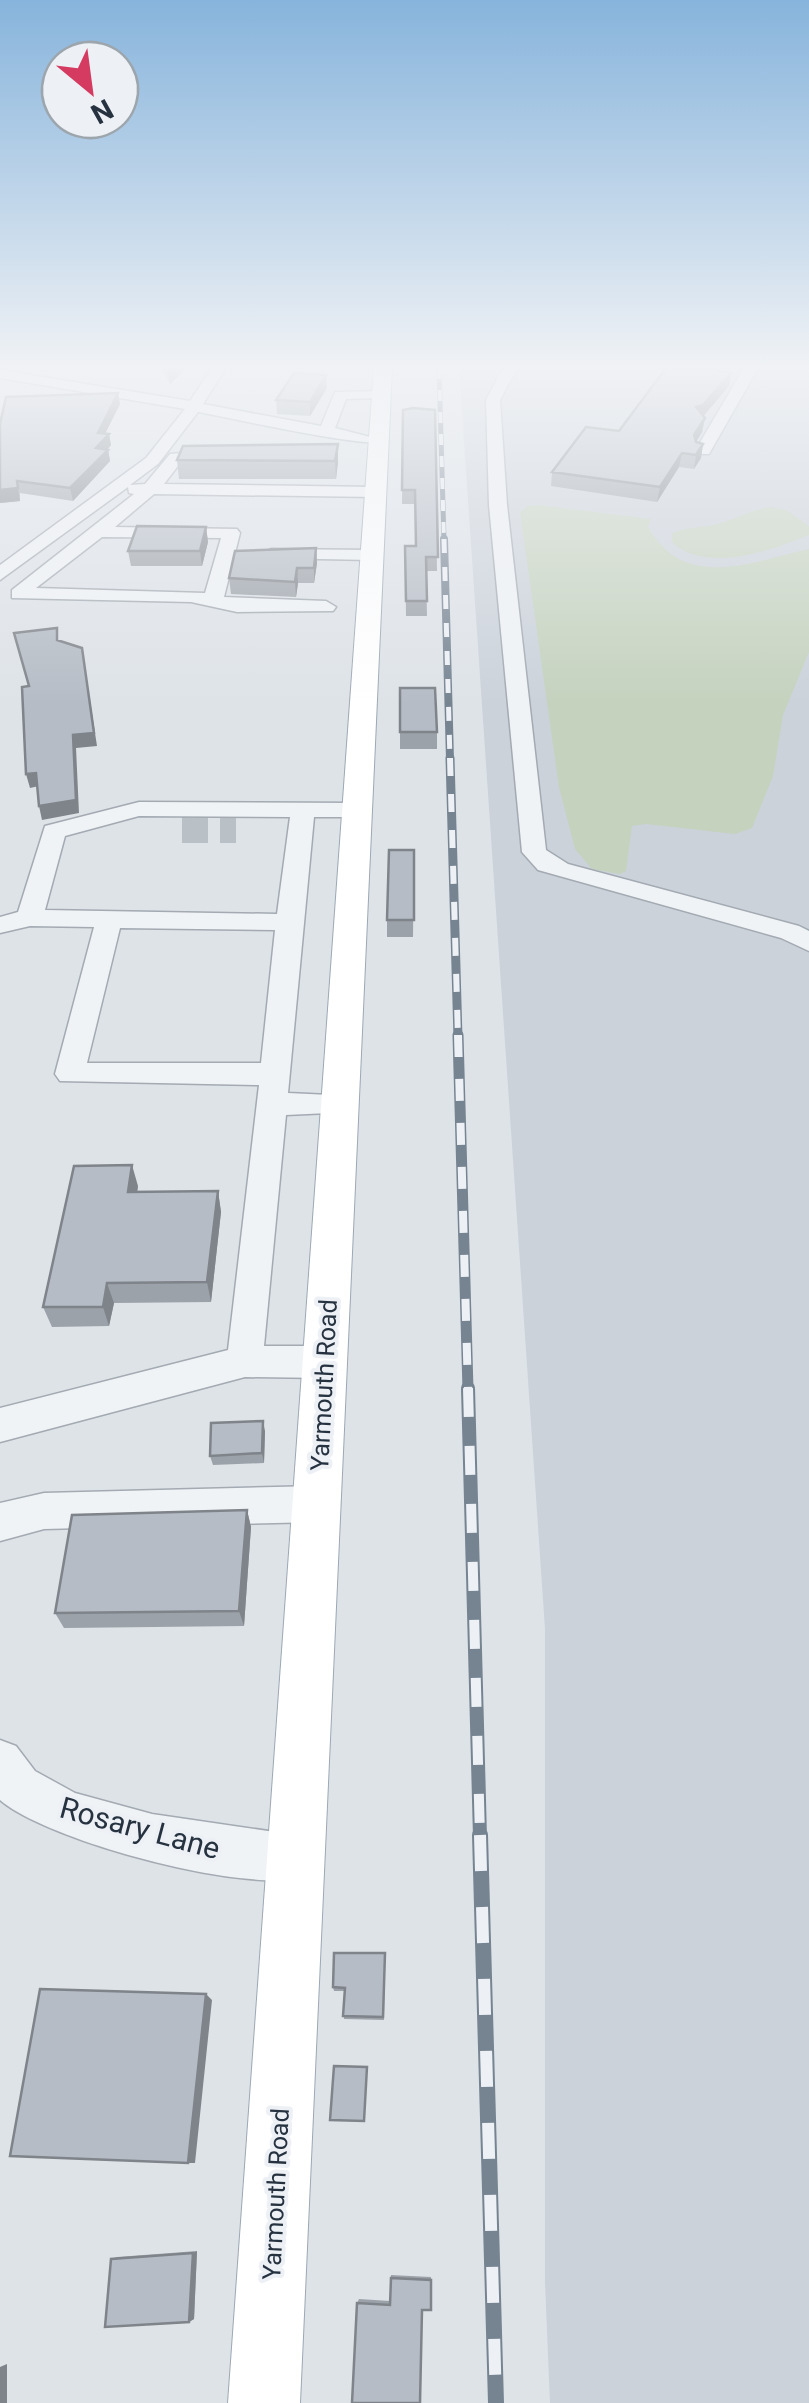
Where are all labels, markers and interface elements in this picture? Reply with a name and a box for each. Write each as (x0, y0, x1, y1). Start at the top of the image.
north arrow (40, 40, 140, 140)
text: N (85, 92, 119, 131)
street label: Yarmouth Road (305, 1299, 343, 1471)
street label: Rosary Lane (56, 1790, 224, 1866)
street label: Yarmouth Road (257, 2108, 295, 2280)

